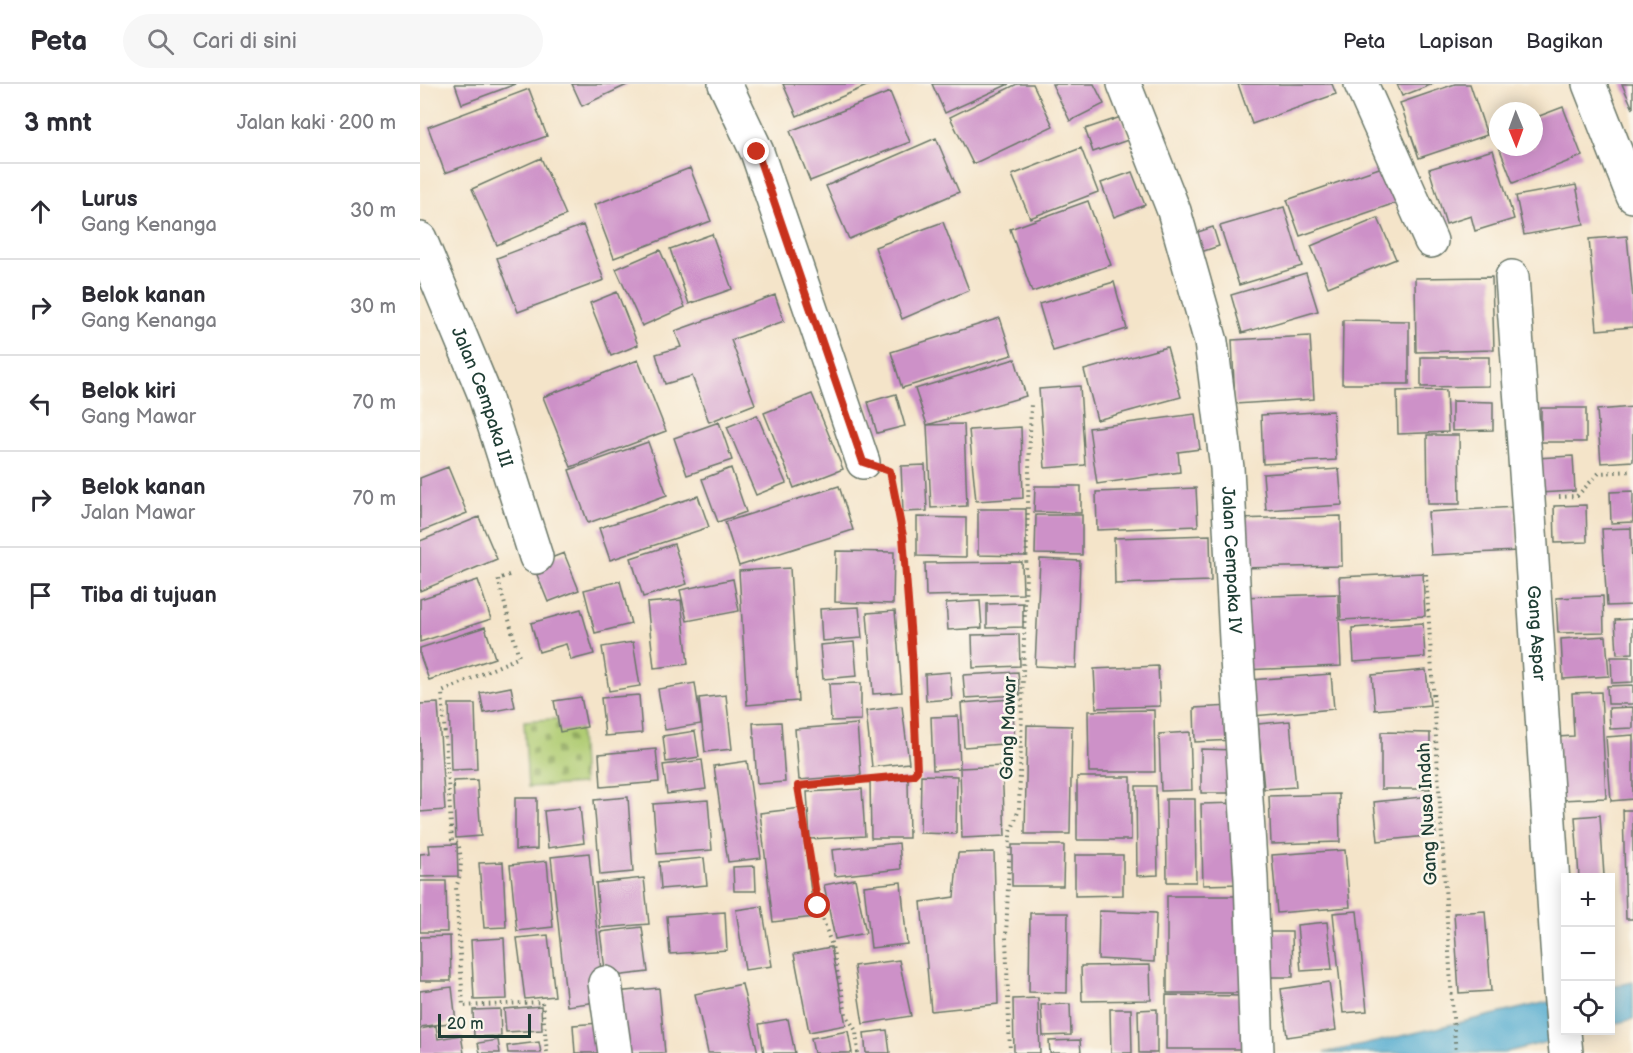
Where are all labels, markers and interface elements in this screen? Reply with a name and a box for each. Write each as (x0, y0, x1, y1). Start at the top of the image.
search box (123, 14, 543, 68)
text: Peta (30, 25, 87, 58)
icon: search (144, 25, 177, 58)
text: Cari di sini (192, 28, 297, 55)
text: Peta (1343, 29, 1385, 54)
text: Lapisan (1418, 29, 1493, 54)
text: Bagikan (1526, 29, 1603, 54)
north arrow (1489, 102, 1543, 156)
text: 3 mnt (24, 108, 92, 139)
text: Jalan kaki · 200 m (237, 111, 396, 135)
route end (743, 138, 769, 164)
text: Lurus (81, 186, 137, 213)
icon: ahead (24, 195, 57, 228)
text: 30 m (350, 199, 396, 223)
text: Gang Kenanga (81, 213, 217, 237)
text: Belok kanan (81, 282, 206, 309)
icon: right (24, 291, 57, 324)
text: 30 m (350, 295, 396, 319)
text: Gang Kenanga (81, 309, 217, 333)
street label: Jalan Cempaka III (447, 324, 517, 470)
text: Belok kiri (81, 378, 176, 405)
icon: left (24, 387, 57, 420)
text: 70 m (352, 391, 396, 415)
text: Gang Mawar (81, 405, 196, 429)
text: Belok kanan (81, 474, 206, 501)
icon: right (24, 483, 57, 516)
street label: Jalan Cempaka IV (1217, 486, 1246, 635)
text: 70 m (352, 487, 396, 511)
text: Jalan Mawar (81, 501, 195, 525)
icon: arrive (24, 579, 57, 612)
text: Tiba di tujuan (81, 582, 217, 609)
street label: Gang Aspar (1523, 585, 1550, 682)
street label: Gang Mawar (996, 675, 1021, 780)
street label: Gang Nusa Indah (1413, 742, 1442, 886)
map controls (1561, 873, 1615, 1035)
button: + (1561, 873, 1615, 927)
route start (804, 892, 830, 918)
button: − (1561, 927, 1615, 981)
button: locate (1561, 981, 1615, 1035)
scale bar (438, 1011, 531, 1038)
text: 20 m (447, 1015, 483, 1034)

